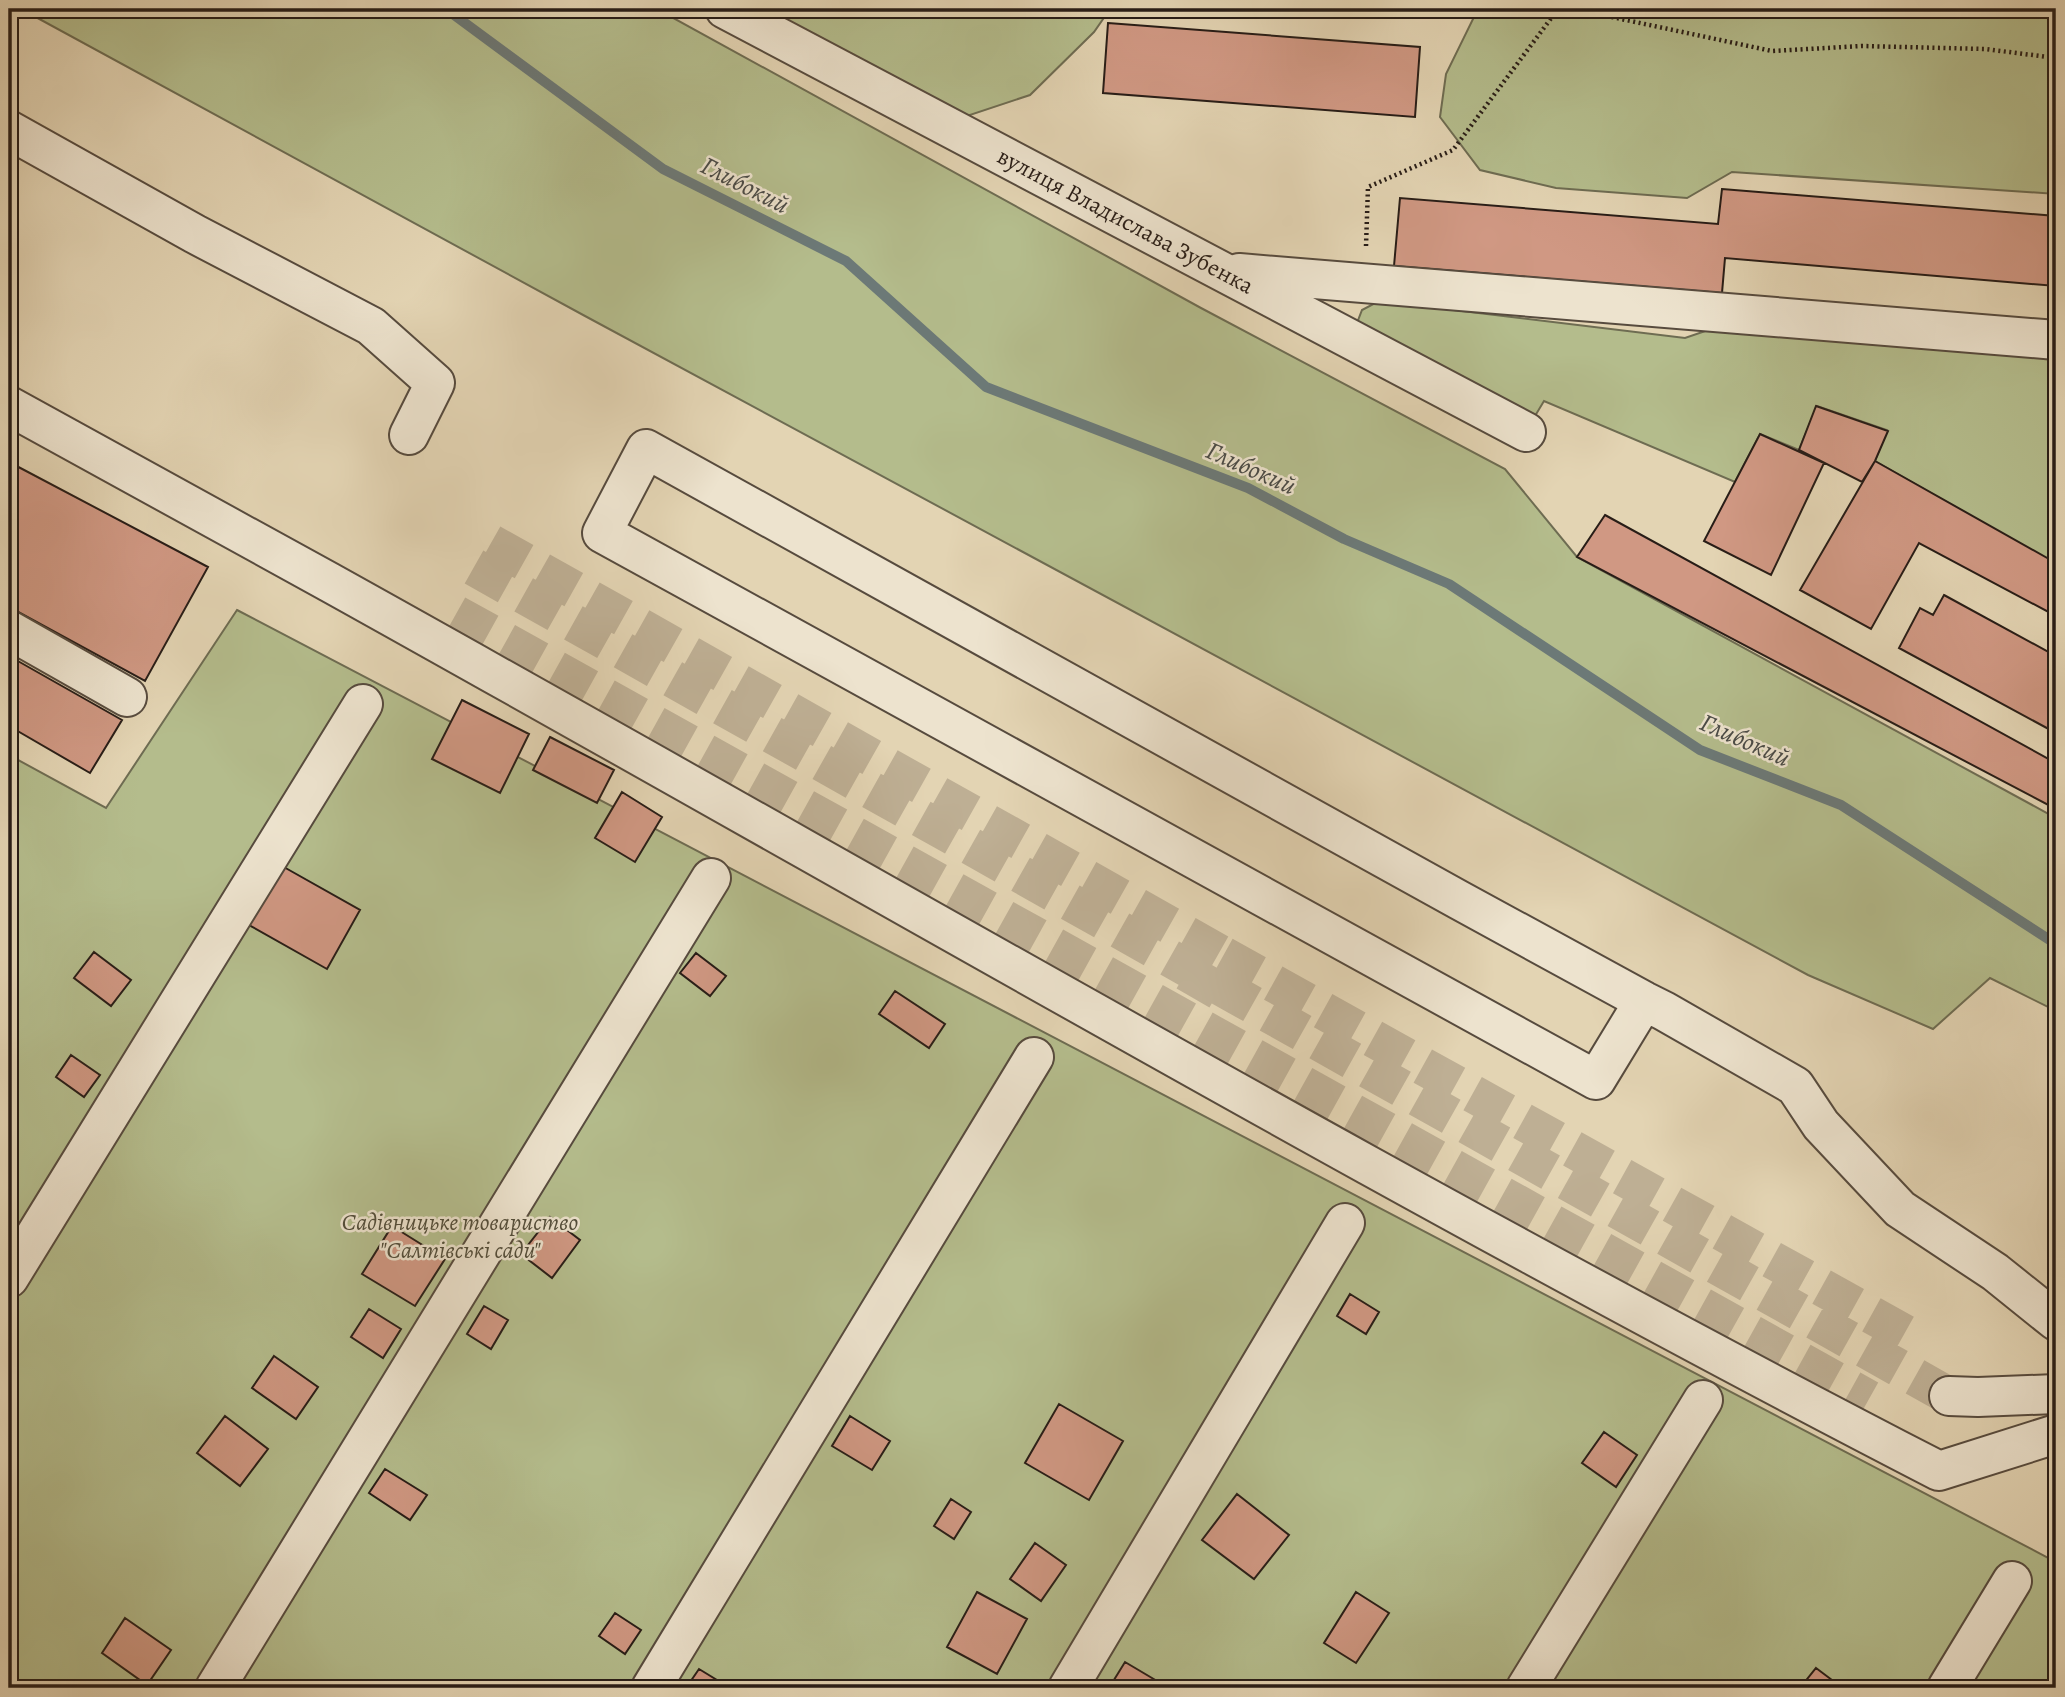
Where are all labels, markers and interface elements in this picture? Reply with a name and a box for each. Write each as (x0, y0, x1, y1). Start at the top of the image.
street label: вулиця Владислава Зубенка (992, 140, 1259, 301)
water label: Глибокий (695, 148, 795, 222)
water label: Глибокий (1200, 433, 1302, 503)
water label: Глибокий (1694, 705, 1796, 775)
park label: Садівницьке товариство "Салтівські сади" (342, 1206, 578, 1266)

